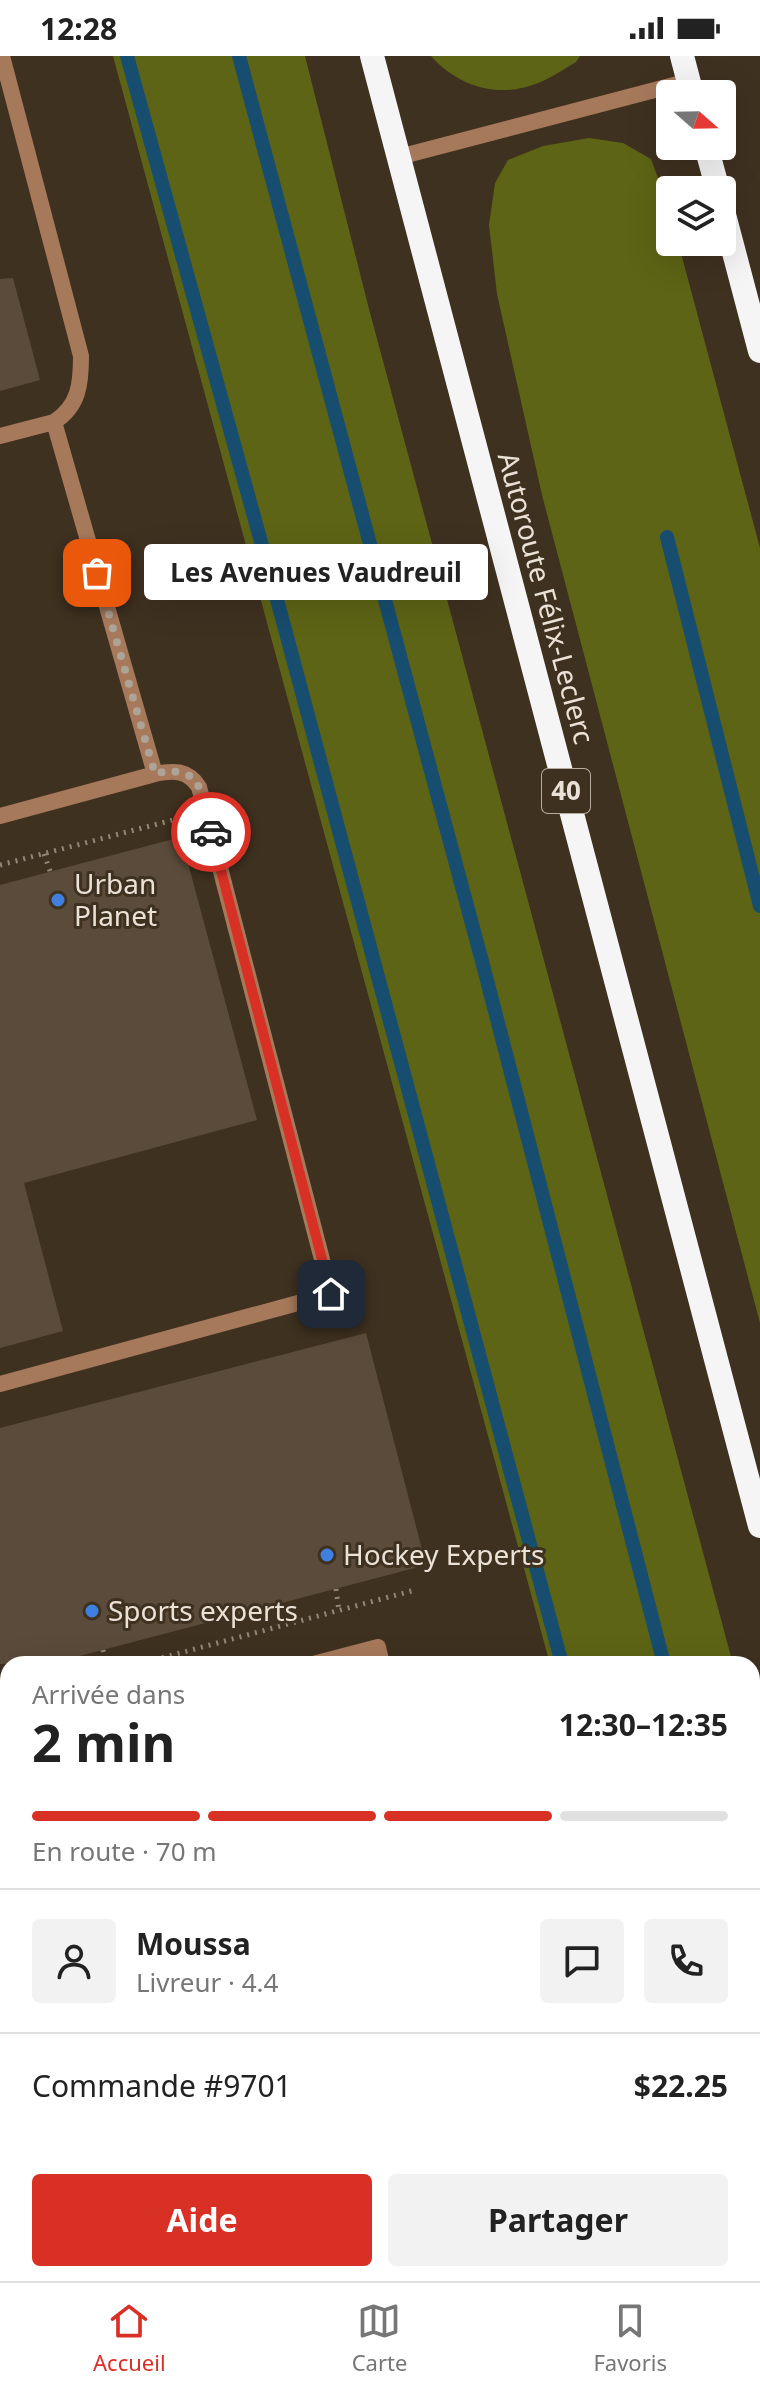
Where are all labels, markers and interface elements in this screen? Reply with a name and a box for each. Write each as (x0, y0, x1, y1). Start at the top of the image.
text: 12:28 (40, 8, 117, 49)
north arrow (656, 80, 736, 160)
map controls (656, 80, 736, 256)
button: layers (656, 176, 736, 256)
street label: Autoroute Félix-Leclerc (490, 448, 604, 748)
pin (63, 539, 131, 607)
callout: Les Avenues Vaudreuil (145, 545, 489, 601)
icon: bag (75, 551, 119, 595)
text: Les Avenues Vaudreuil (170, 554, 462, 590)
road number: 40 (542, 769, 590, 813)
courier (171, 792, 251, 872)
icon: car (189, 810, 233, 854)
place label: Urban Planet (74, 864, 157, 934)
marker: Urban Planet (49, 891, 67, 909)
pin (297, 1260, 365, 1328)
icon: home (309, 1272, 353, 1316)
place label: Hockey Experts (343, 1535, 544, 1573)
marker: Hockey Experts (318, 1546, 336, 1564)
place label: Sports experts (108, 1591, 298, 1629)
marker: Sports experts (83, 1602, 101, 1620)
text: Arrivée dans (32, 1676, 185, 1712)
text: 12:30–12:35 (559, 1704, 728, 1745)
text: 2 min (32, 1706, 175, 1777)
text: En route · 70 m (32, 1833, 217, 1869)
button: person (32, 1919, 116, 2003)
button: chat (540, 1919, 624, 2003)
button: phone (644, 1919, 728, 2003)
text: Moussa (136, 1923, 251, 1964)
text: Livreur · 4.4 (136, 1964, 278, 2000)
text: Commande #9701 (32, 2065, 292, 2106)
text: $22.25 (634, 2065, 728, 2106)
button: Aide (32, 2174, 372, 2266)
button: Partager (388, 2174, 728, 2266)
tab: Accueil (93, 2299, 166, 2377)
tab: Carte (352, 2299, 407, 2377)
tab: Favoris (593, 2299, 667, 2377)

